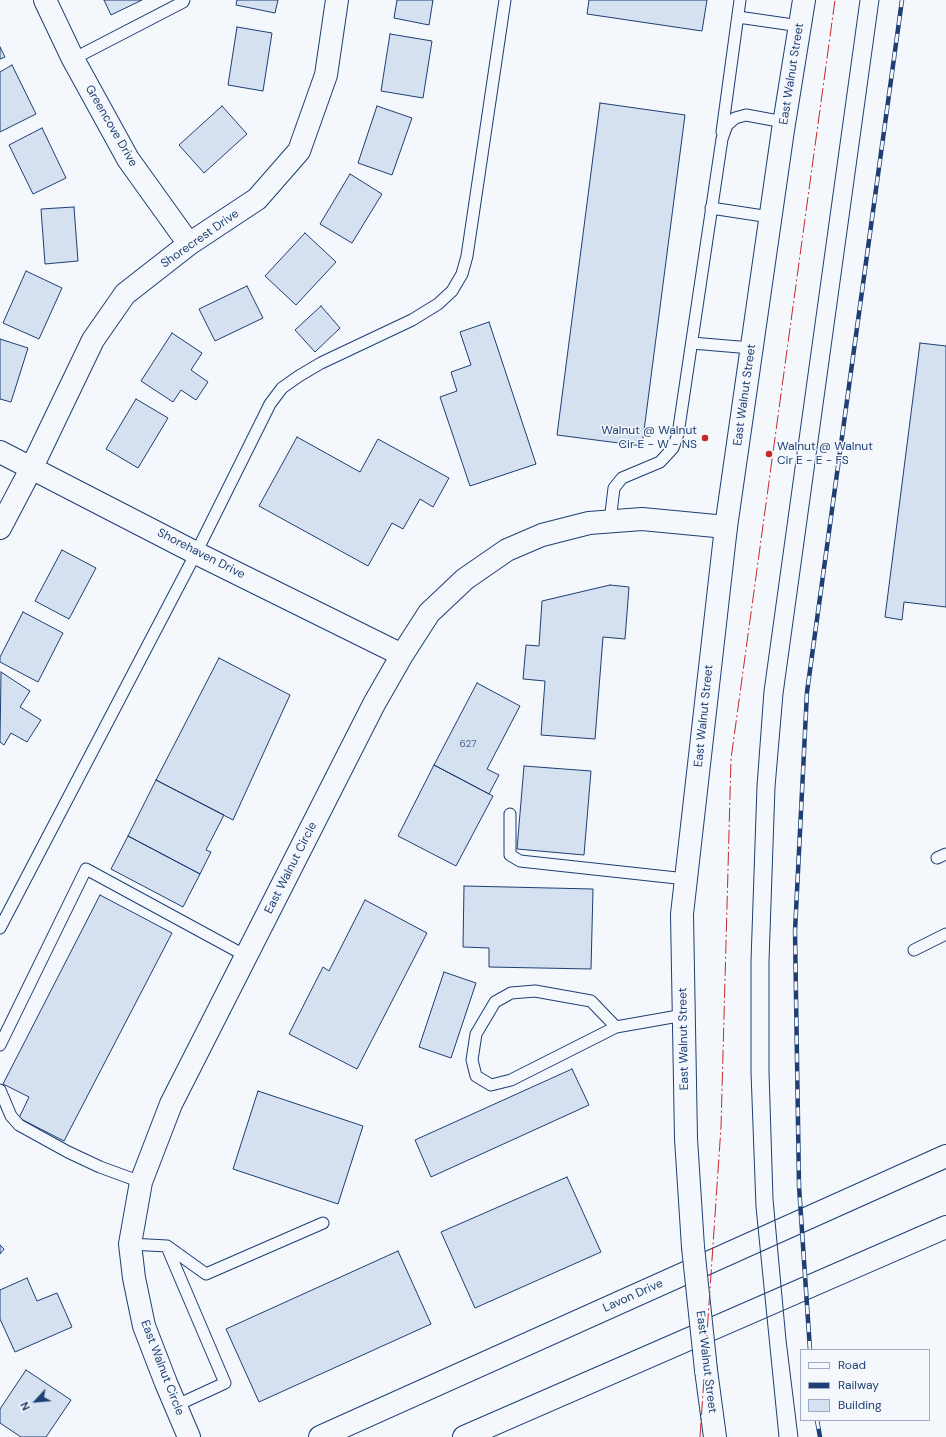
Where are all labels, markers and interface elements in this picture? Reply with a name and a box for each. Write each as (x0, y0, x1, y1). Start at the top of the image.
street label: East Walnut Street (777, 22, 807, 126)
street label: Greencove Drive (82, 83, 140, 169)
street label: Shorecrest Drive (158, 207, 242, 271)
street label: East Walnut Street (731, 343, 759, 447)
place label: Walnut @ Walnut Cir E - W - NS (601, 424, 697, 452)
marker: Walnut @ Walnut Cir E - W - NS (700, 433, 710, 443)
place label: Walnut @ Walnut Cir E - E - FS (777, 440, 873, 468)
marker: Walnut @ Walnut Cir E - E - FS (764, 449, 774, 459)
street label: Shorehaven Drive (155, 526, 247, 582)
street label: East Walnut Street (691, 664, 717, 768)
house number: 627 (460, 738, 476, 750)
street label: East Walnut Circle (262, 820, 320, 916)
street label: East Walnut Street (676, 987, 692, 1091)
street label: Lavon Drive (601, 1276, 665, 1316)
street label: East Walnut Street (693, 1310, 719, 1414)
street label: East Walnut Circle (137, 1318, 187, 1418)
legend (800, 1349, 930, 1421)
text: Road (838, 1357, 866, 1373)
text: Railway (838, 1377, 879, 1393)
north arrow (16, 1381, 56, 1421)
text: Building (838, 1397, 882, 1413)
text: N (17, 1400, 33, 1413)

